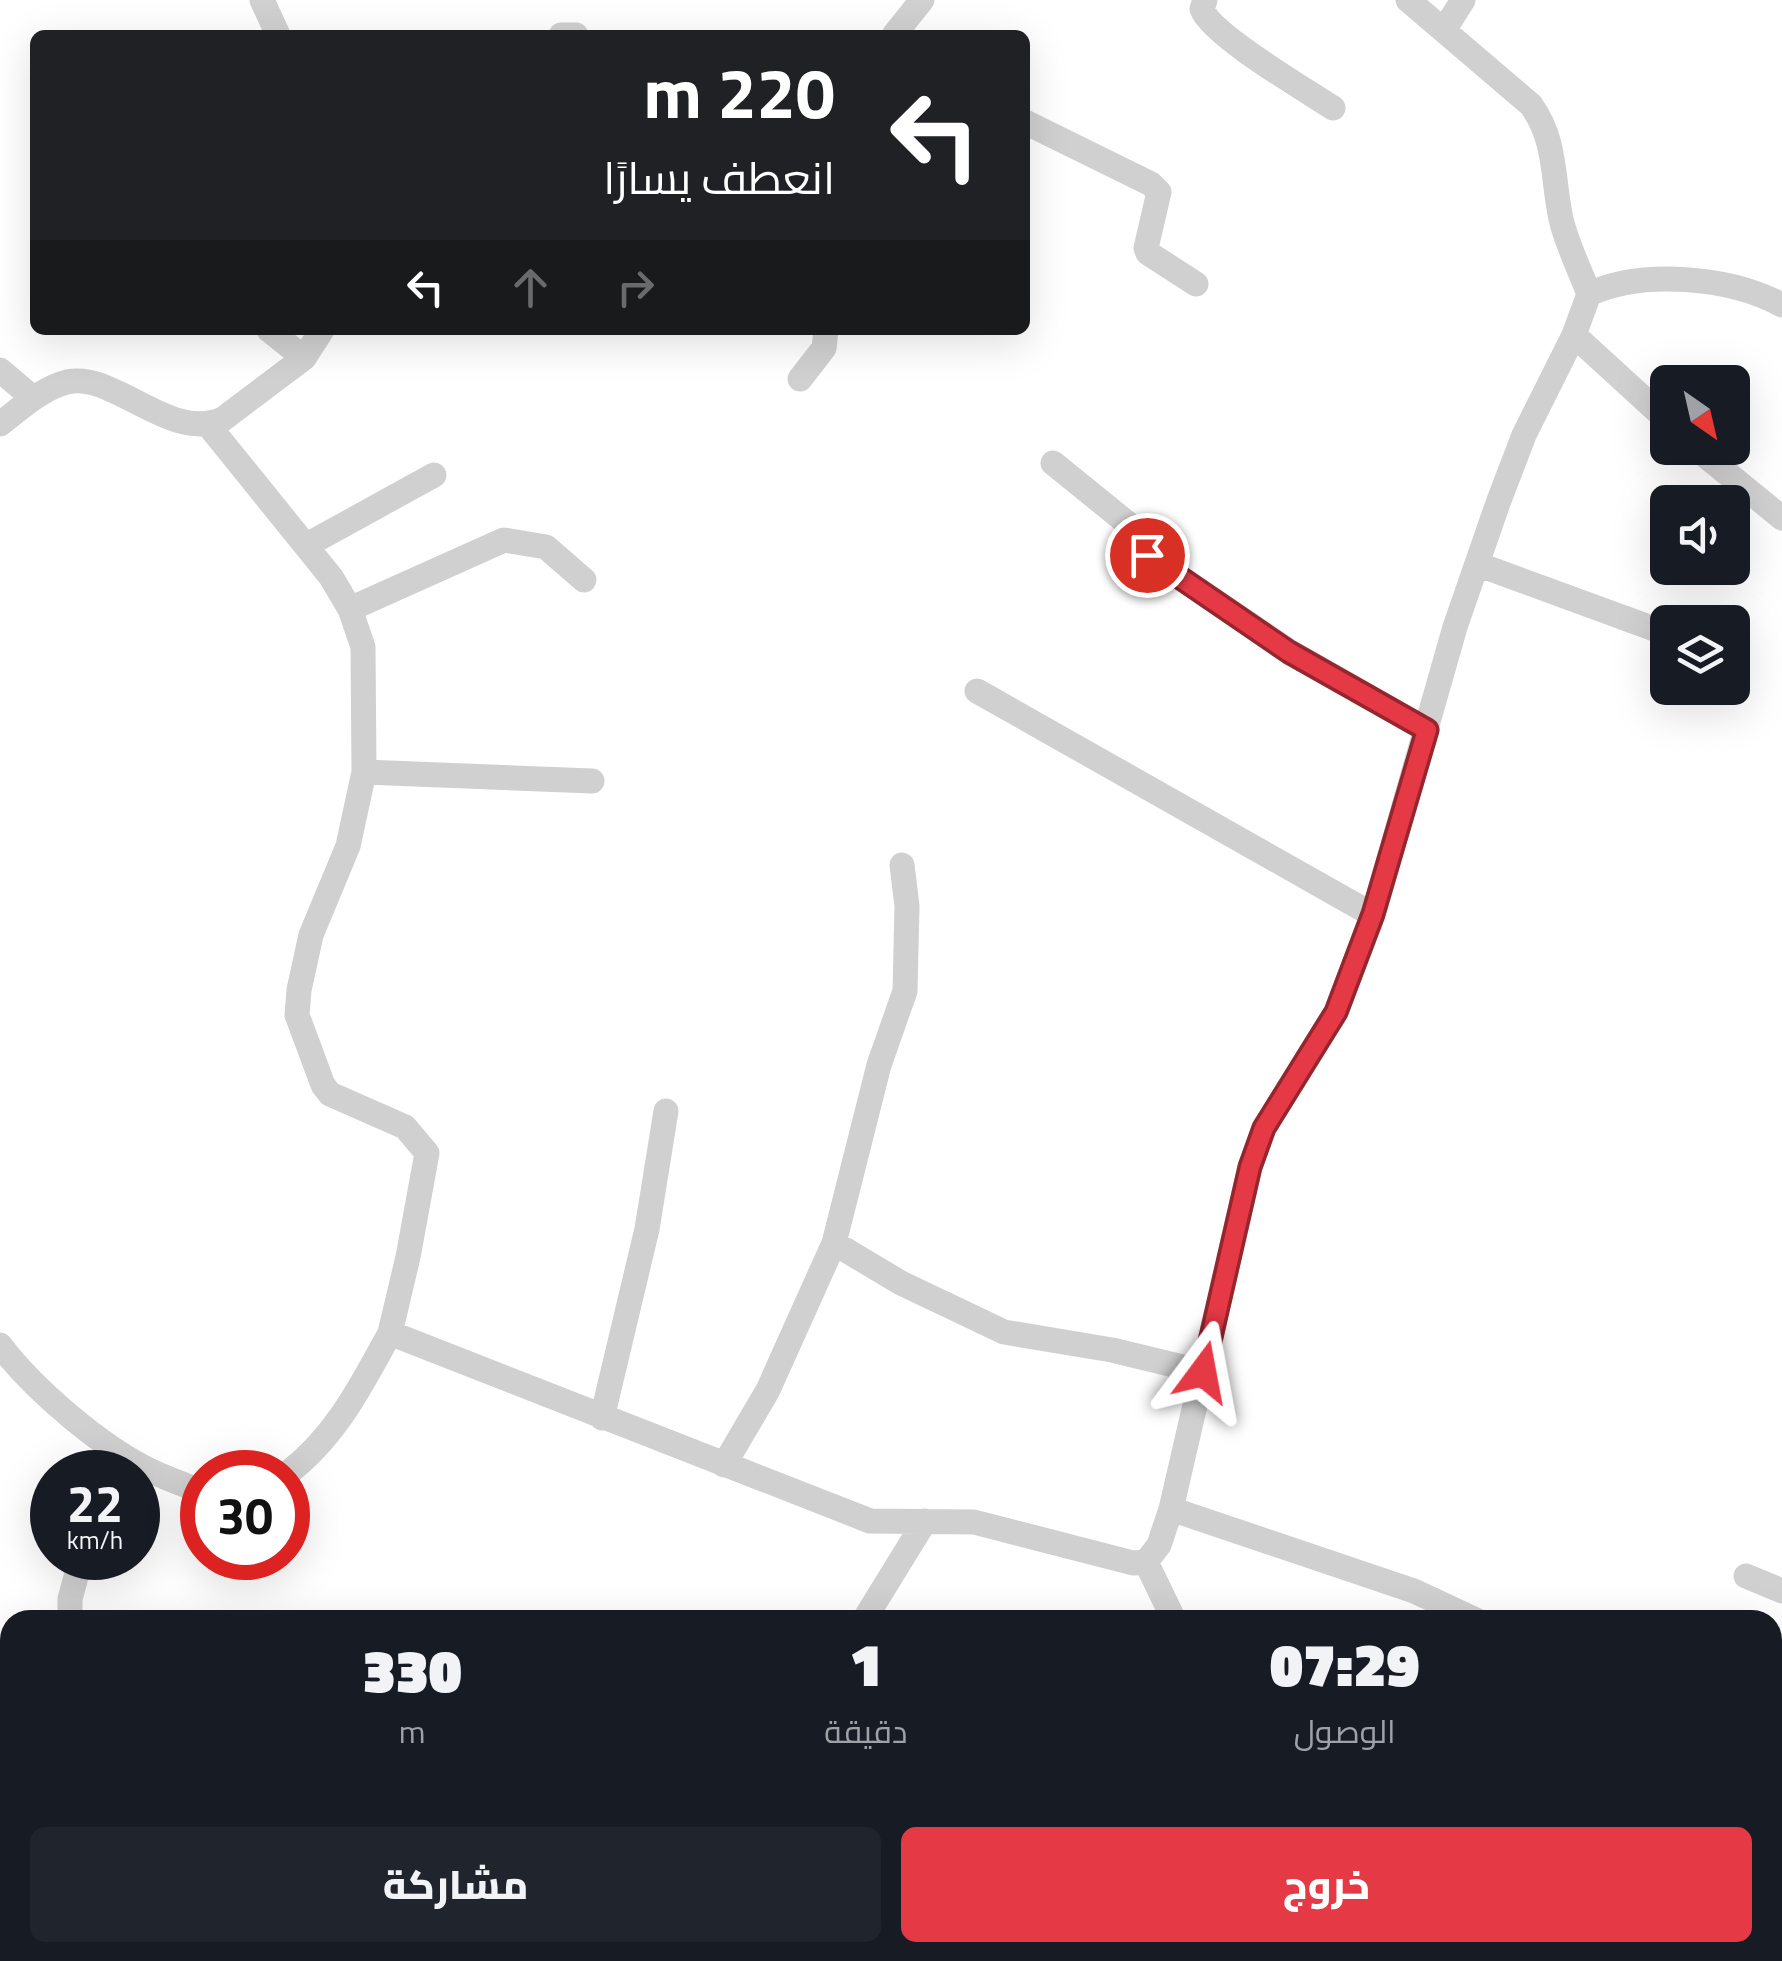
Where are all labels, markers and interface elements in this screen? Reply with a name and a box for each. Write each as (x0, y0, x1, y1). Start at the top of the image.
text: 220 m (643, 39, 835, 145)
icon: left (870, 70, 1000, 200)
text: انعطف يسارًا (603, 143, 835, 211)
icon: left (398, 260, 453, 315)
icon: ahead (503, 260, 558, 315)
icon: right (608, 260, 663, 315)
north arrow (1650, 365, 1750, 465)
map controls (1650, 365, 1750, 705)
button: sound (1650, 485, 1750, 585)
pin (1105, 513, 1190, 598)
icon: arrive (1120, 528, 1175, 583)
button: layers (1650, 605, 1750, 705)
position arrow (1151, 1320, 1255, 1424)
speed limit sign: 30 (180, 1450, 310, 1580)
text: 22 (67, 1465, 123, 1541)
text: km/h (67, 1521, 123, 1559)
text: 1 (849, 1618, 882, 1709)
text: 07:29 (1270, 1618, 1419, 1709)
text: 330 (363, 1624, 462, 1715)
text: m (399, 1707, 426, 1755)
text: دقيقة (824, 1707, 908, 1755)
text: الوصول (1294, 1707, 1396, 1755)
button: مشاركة (30, 1827, 881, 1942)
button: خروج (901, 1827, 1752, 1942)

